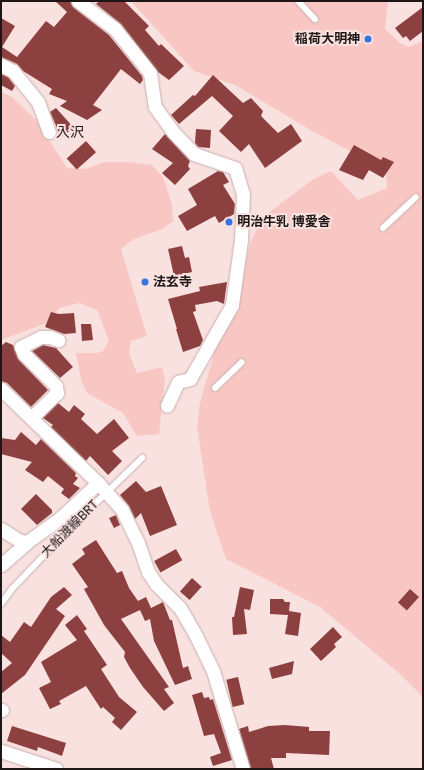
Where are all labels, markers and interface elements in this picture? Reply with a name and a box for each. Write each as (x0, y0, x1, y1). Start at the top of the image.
place label: 稲荷大明神 (295, 31, 360, 47)
marker: 稲荷大明神 (363, 34, 373, 44)
district label: 入沢 (56, 124, 84, 140)
place label: 明治牛乳 博愛舎 (237, 214, 331, 230)
marker: 明治牛乳 博愛舎 (224, 217, 234, 227)
place label: 法玄寺 (153, 274, 192, 290)
marker: 法玄寺 (140, 277, 150, 287)
street label: 大船渡線BRT (38, 497, 102, 561)

